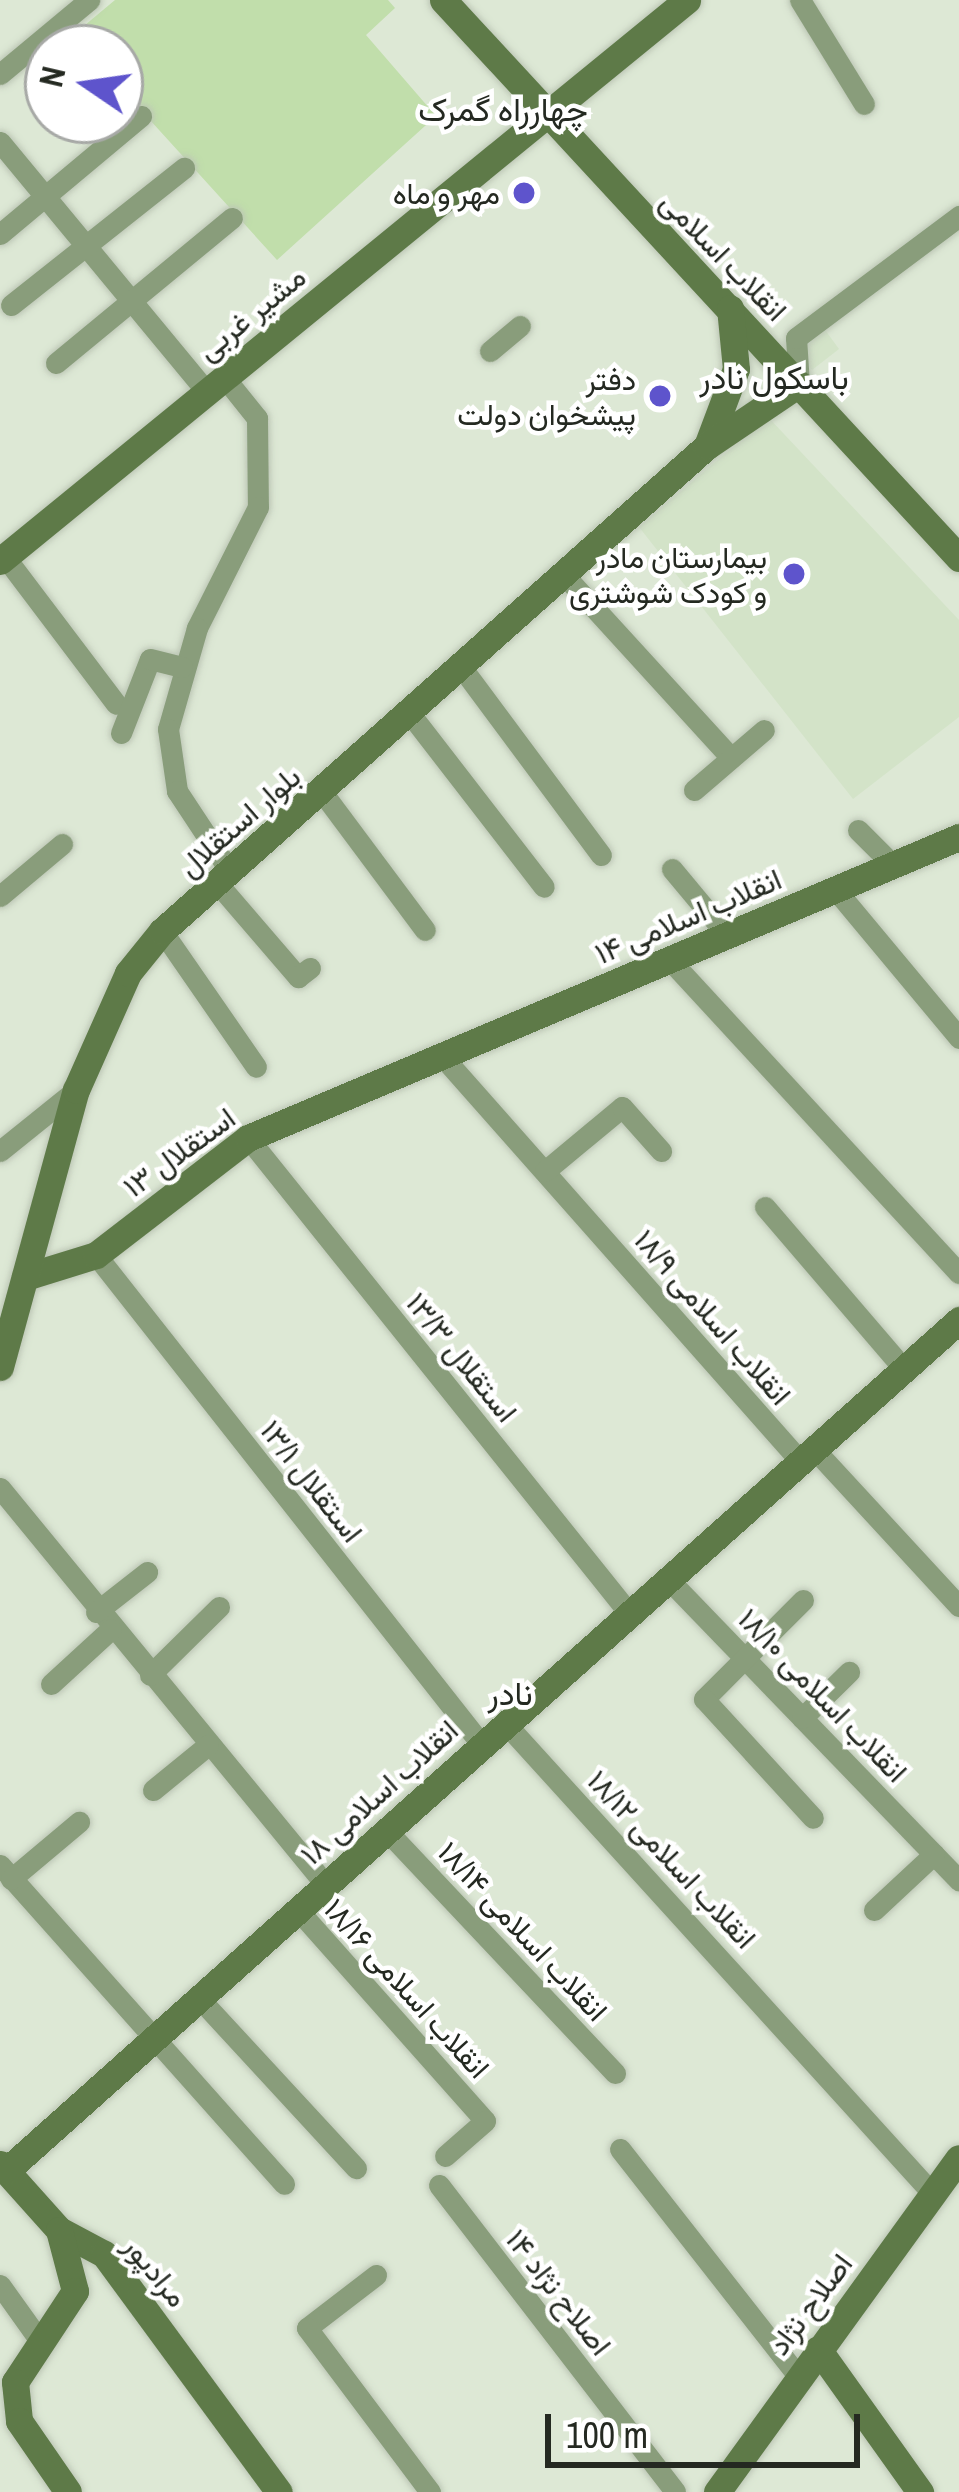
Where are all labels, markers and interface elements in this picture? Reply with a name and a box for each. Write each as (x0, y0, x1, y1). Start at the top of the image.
north arrow (24, 24, 144, 144)
text: N (28, 62, 75, 91)
district label: چهارراه گمرک (418, 90, 588, 130)
place label: مهر و ماه (393, 175, 500, 211)
marker: مهر و ماه (511, 180, 537, 206)
street label: انقلاب اسلامی (653, 184, 795, 328)
street label: مشیر غربی (189, 258, 313, 368)
district label: باسکول نادر (699, 358, 849, 398)
place label: دفتر پیشخوان دولت (457, 361, 636, 431)
marker: دفتر پیشخوان دولت (647, 383, 673, 409)
place label: بیمارستان مادر و کودک شوشتری (569, 539, 767, 610)
marker: بیمارستان مادر و کودک شوشتری (778, 558, 810, 590)
street label: بلوار استقلال (171, 758, 307, 884)
street label: ۱۴ انقلاب اسلامی (589, 861, 787, 971)
street label: ۱۳ استقلال (116, 1099, 242, 1205)
street label: ۱۸/۹ انقلاب اسلامی (627, 1222, 799, 1412)
street label: ۱۳/۳ استقلال (399, 1285, 525, 1429)
street label: ۱۳/۱ استقلال (253, 1413, 371, 1549)
street label: ۱۸/۱۰ انقلاب اسلامی (731, 1601, 915, 1789)
district label: نادر (487, 1674, 533, 1714)
street label: ۱۸ انقلاب اسلامی (293, 1712, 465, 1872)
street label: ۱۸/۱۲ انقلاب اسلامی (580, 1762, 764, 1956)
street label: ۱۸/۱۴ انقلاب اسلامی (431, 1834, 615, 2028)
street label: ۱۸/۱۶ انقلاب اسلامی (317, 1891, 497, 2085)
street label: ۱۴ اصلاح نژاد (499, 2222, 619, 2362)
street label: مرادپور (116, 2228, 196, 2314)
street label: اصلاح نژاد (760, 2246, 860, 2362)
scale bar (551, 2390, 866, 2464)
text: 100 m (566, 2411, 648, 2459)

